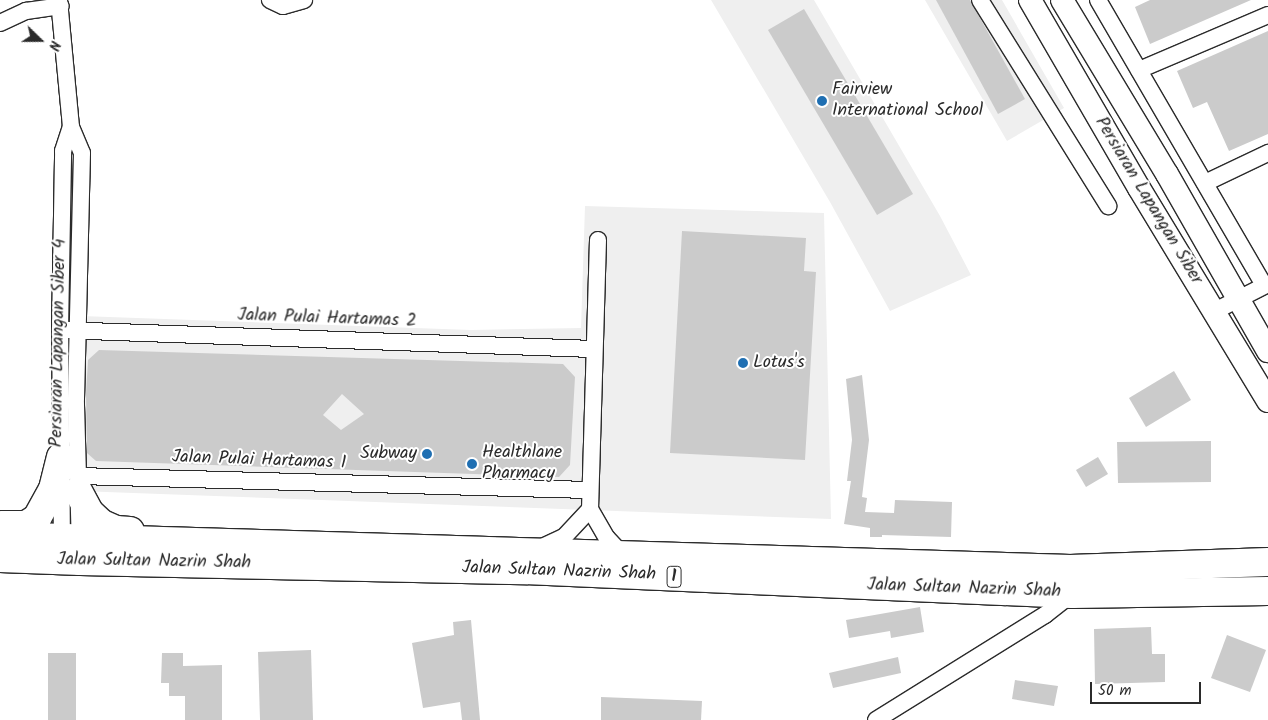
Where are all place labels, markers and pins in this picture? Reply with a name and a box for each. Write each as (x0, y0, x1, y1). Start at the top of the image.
place label: Fairview International School (832, 80, 983, 122)
marker: Fairview International School (816, 95, 828, 107)
place label: Lotus's (753, 352, 805, 374)
marker: Lotus's (737, 357, 749, 369)
place label: Subway (360, 443, 417, 465)
place label: Healthlane Pharmacy (482, 443, 562, 486)
marker: Subway (421, 448, 433, 460)
marker: Healthlane Pharmacy (466, 458, 478, 470)

